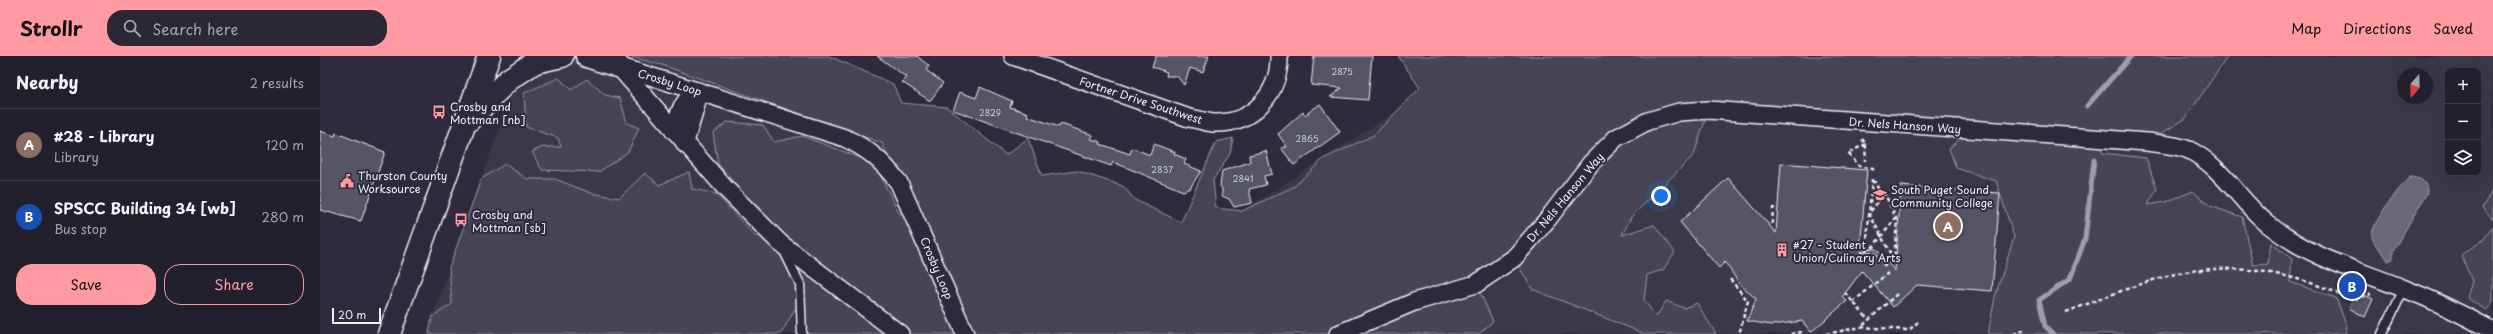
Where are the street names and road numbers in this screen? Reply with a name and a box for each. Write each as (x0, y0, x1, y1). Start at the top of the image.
street label: Crosby Loop (636, 64, 704, 100)
street label: Fortner Drive Southwest (1077, 72, 1205, 128)
street label: Dr. Nels Hanson Way (1848, 113, 1962, 137)
street label: Dr. Nels Hanson Way (1522, 148, 1608, 246)
street label: Crosby Loop (916, 234, 958, 302)

